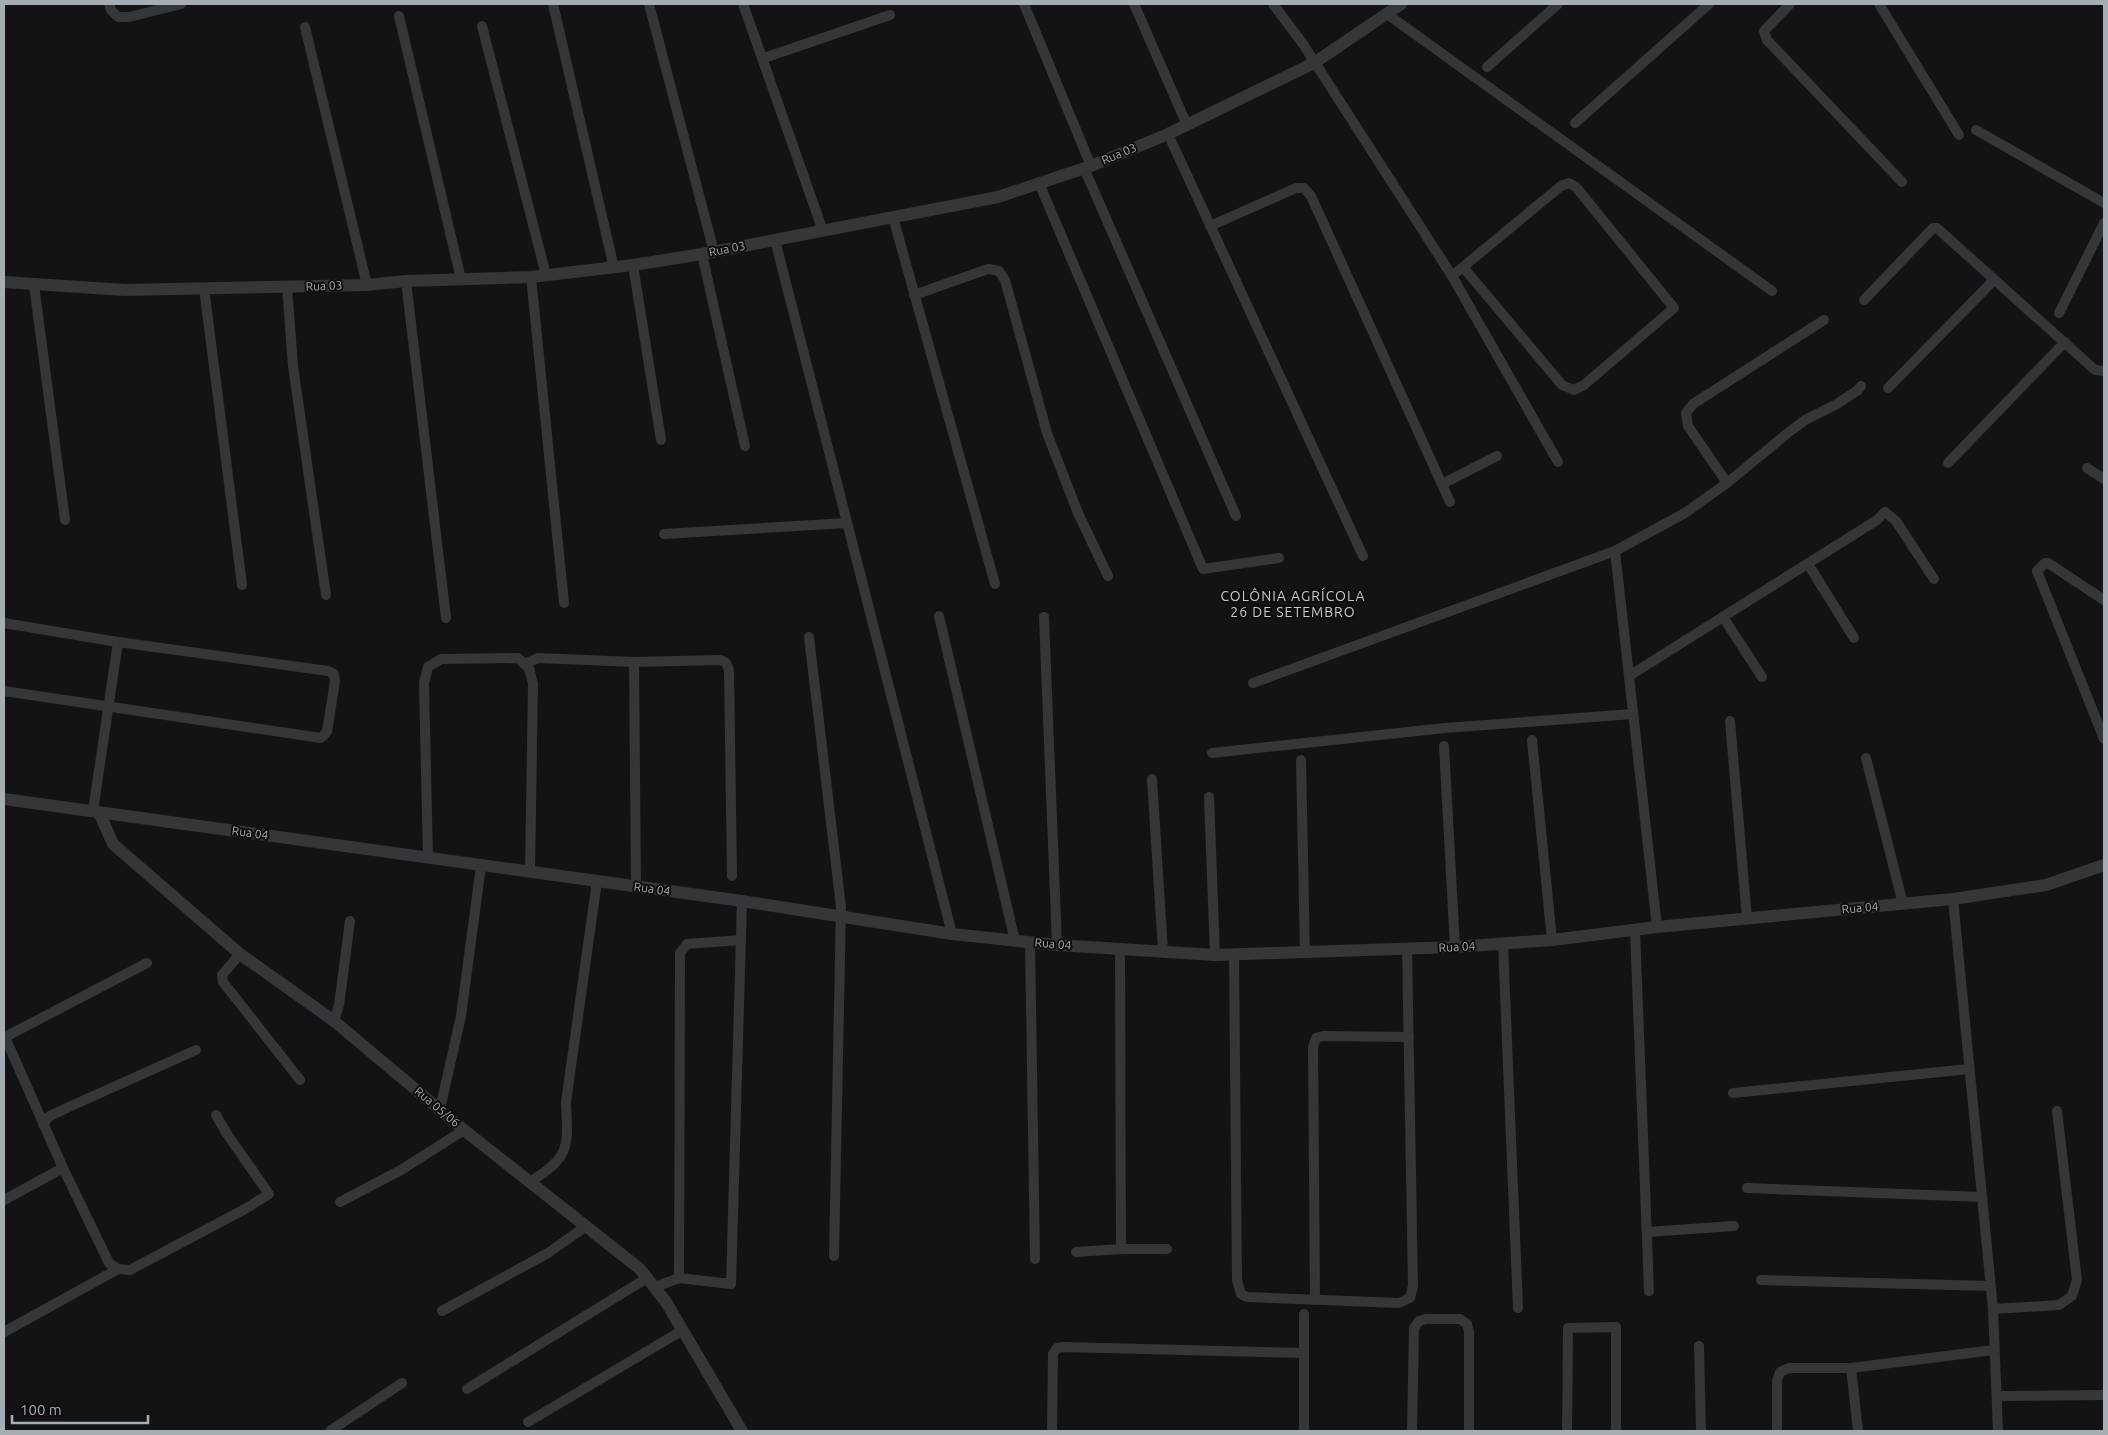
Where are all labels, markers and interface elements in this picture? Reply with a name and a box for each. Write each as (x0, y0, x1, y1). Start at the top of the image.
street label: Rua 03 (1099, 140, 1138, 167)
street label: Rua 03 (708, 239, 746, 258)
street label: Rua 03 (305, 278, 343, 293)
district label: COLÔNIA AGRÍCOLA 26 DE SETEMBRO (1220, 587, 1366, 620)
street label: Rua 04 (231, 824, 269, 842)
street label: Rua 04 (633, 880, 671, 898)
street label: Rua 04 (1841, 899, 1879, 916)
street label: Rua 04 (1034, 935, 1072, 952)
street label: Rua 04 (1438, 939, 1476, 954)
street label: Rua 05/06 (412, 1084, 463, 1129)
scale bar (12, 1392, 149, 1424)
text: 100 m (20, 1401, 62, 1418)

